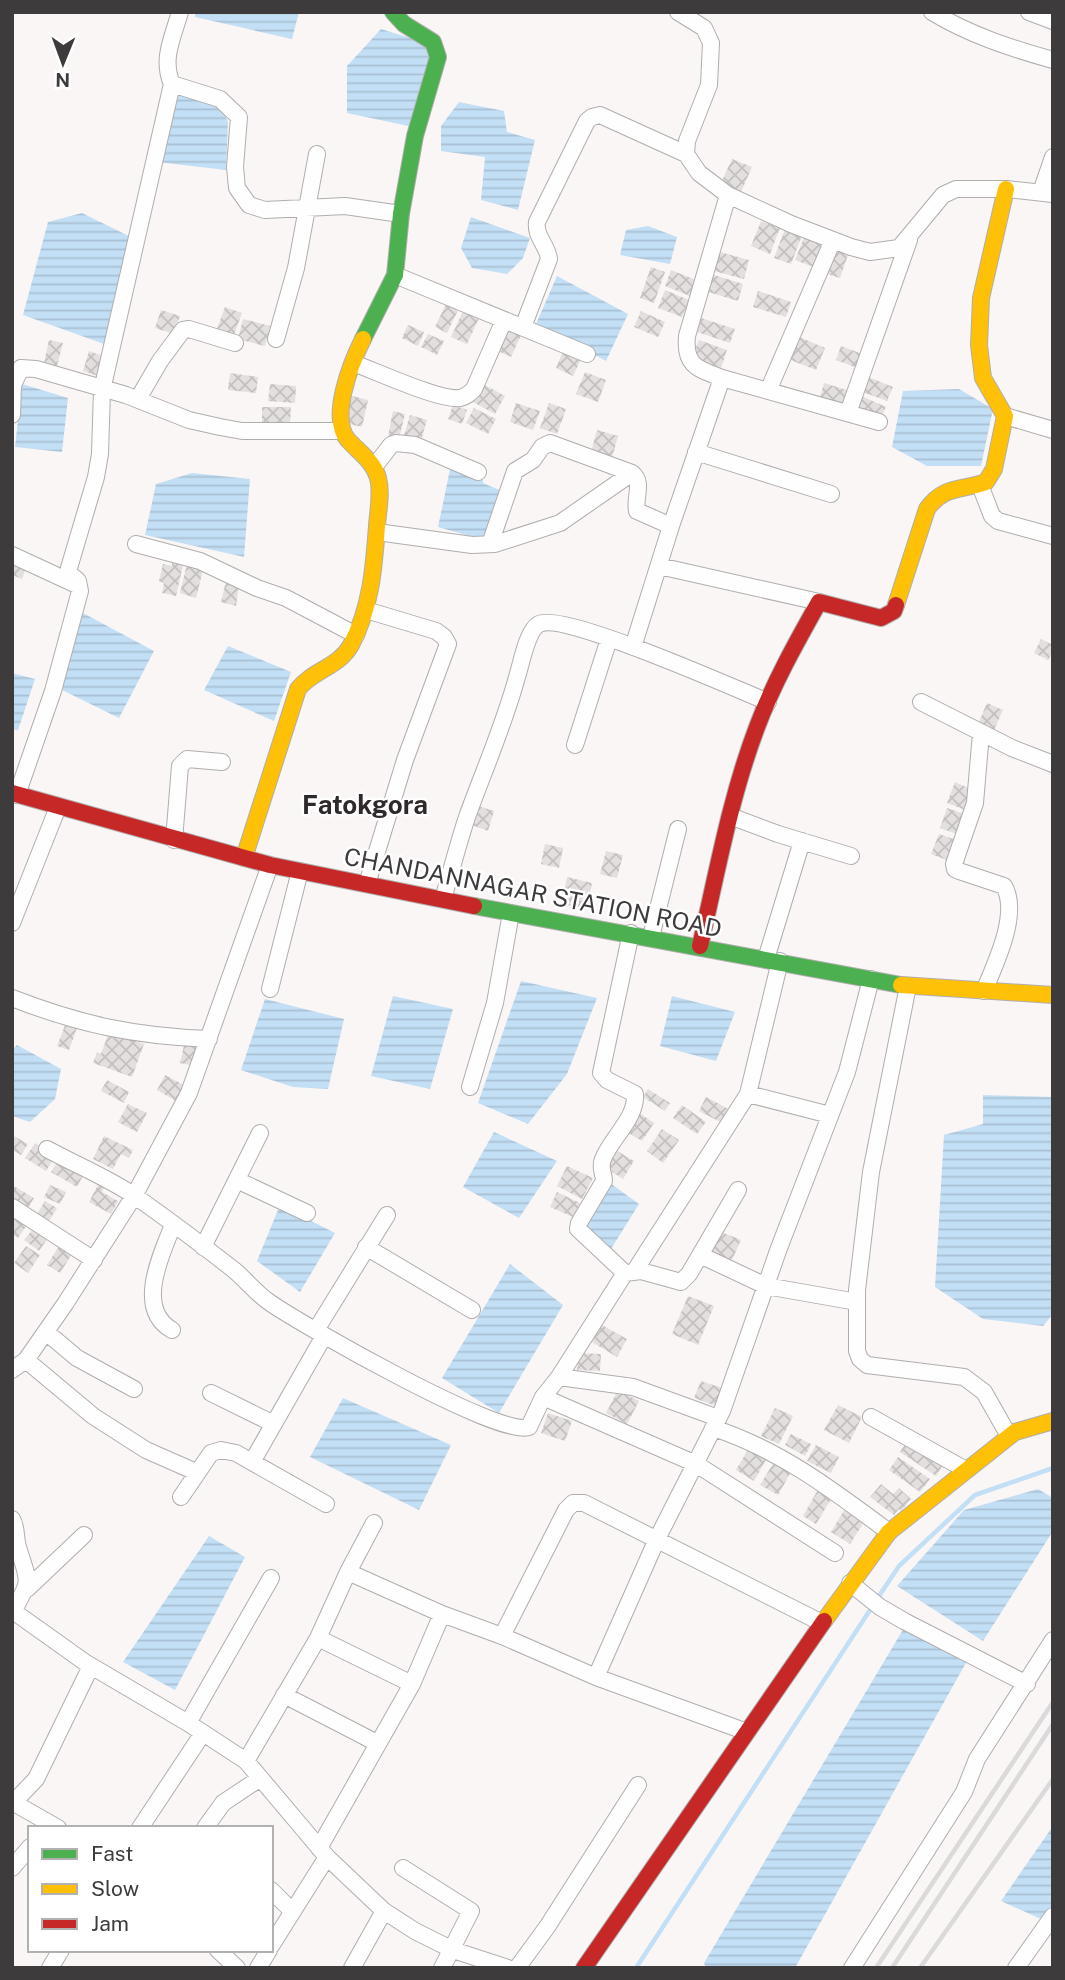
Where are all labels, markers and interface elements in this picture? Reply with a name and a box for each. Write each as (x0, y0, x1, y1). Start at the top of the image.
north arrow (28, 28, 98, 98)
text: N (55, 69, 70, 91)
district label: Fatokgora (302, 789, 428, 820)
street label: CHANDANNAGAR STATION ROAD (342, 842, 724, 942)
legend (28, 1826, 273, 1952)
text: Fast (91, 1841, 133, 1866)
text: Slow (91, 1876, 139, 1901)
text: Jam (91, 1911, 129, 1936)

